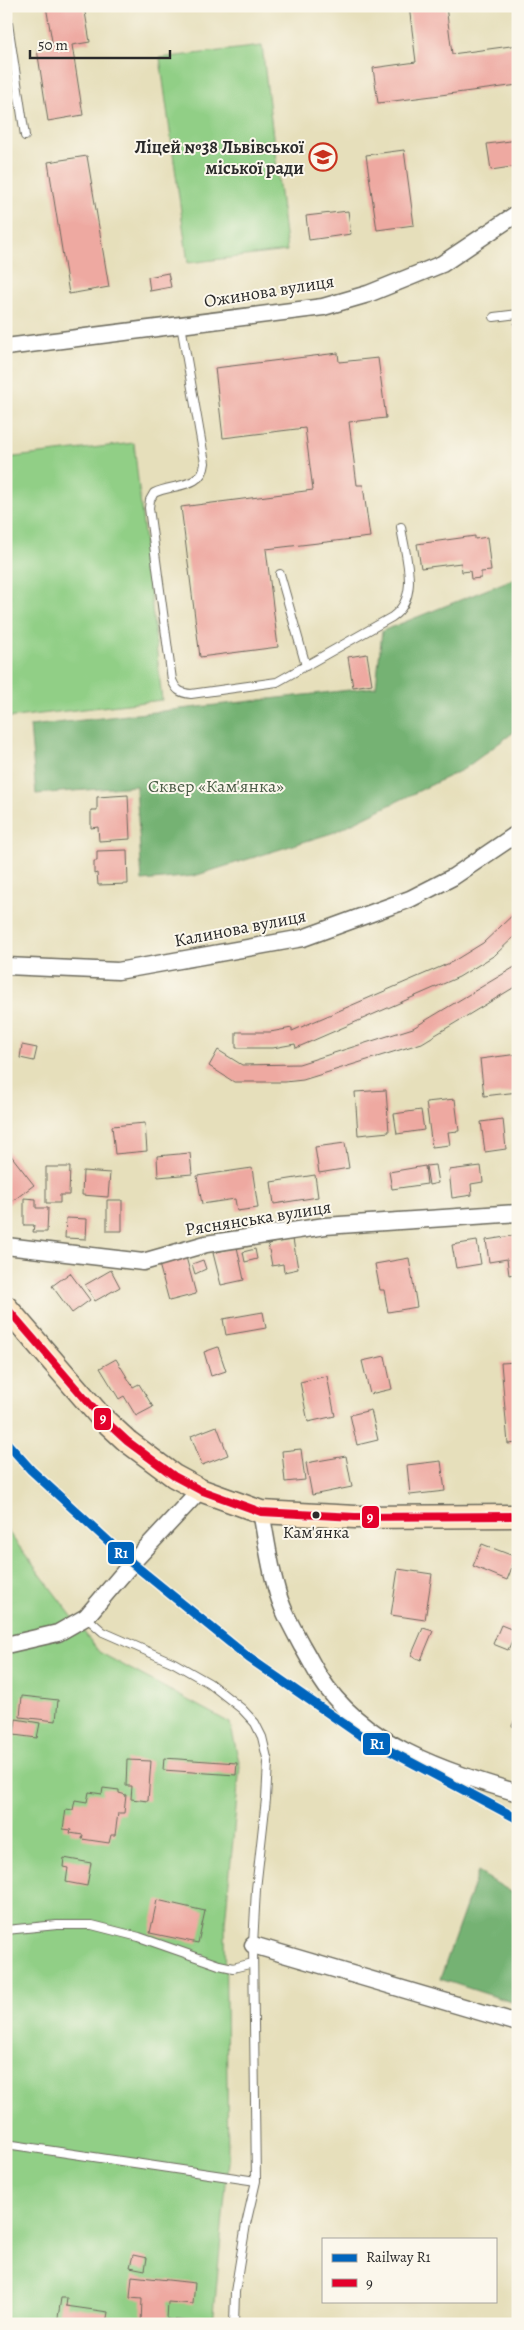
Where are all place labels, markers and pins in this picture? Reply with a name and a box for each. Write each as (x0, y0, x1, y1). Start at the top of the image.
place label: Ліцей №38 Львівської міської ради (135, 135, 305, 180)
school or university icon: Ліцей №38 Львівської міської ради (308, 142, 338, 172)
marker: Кам'янка (311, 1510, 321, 1520)
place label: Кам'янка (283, 1521, 349, 1544)

